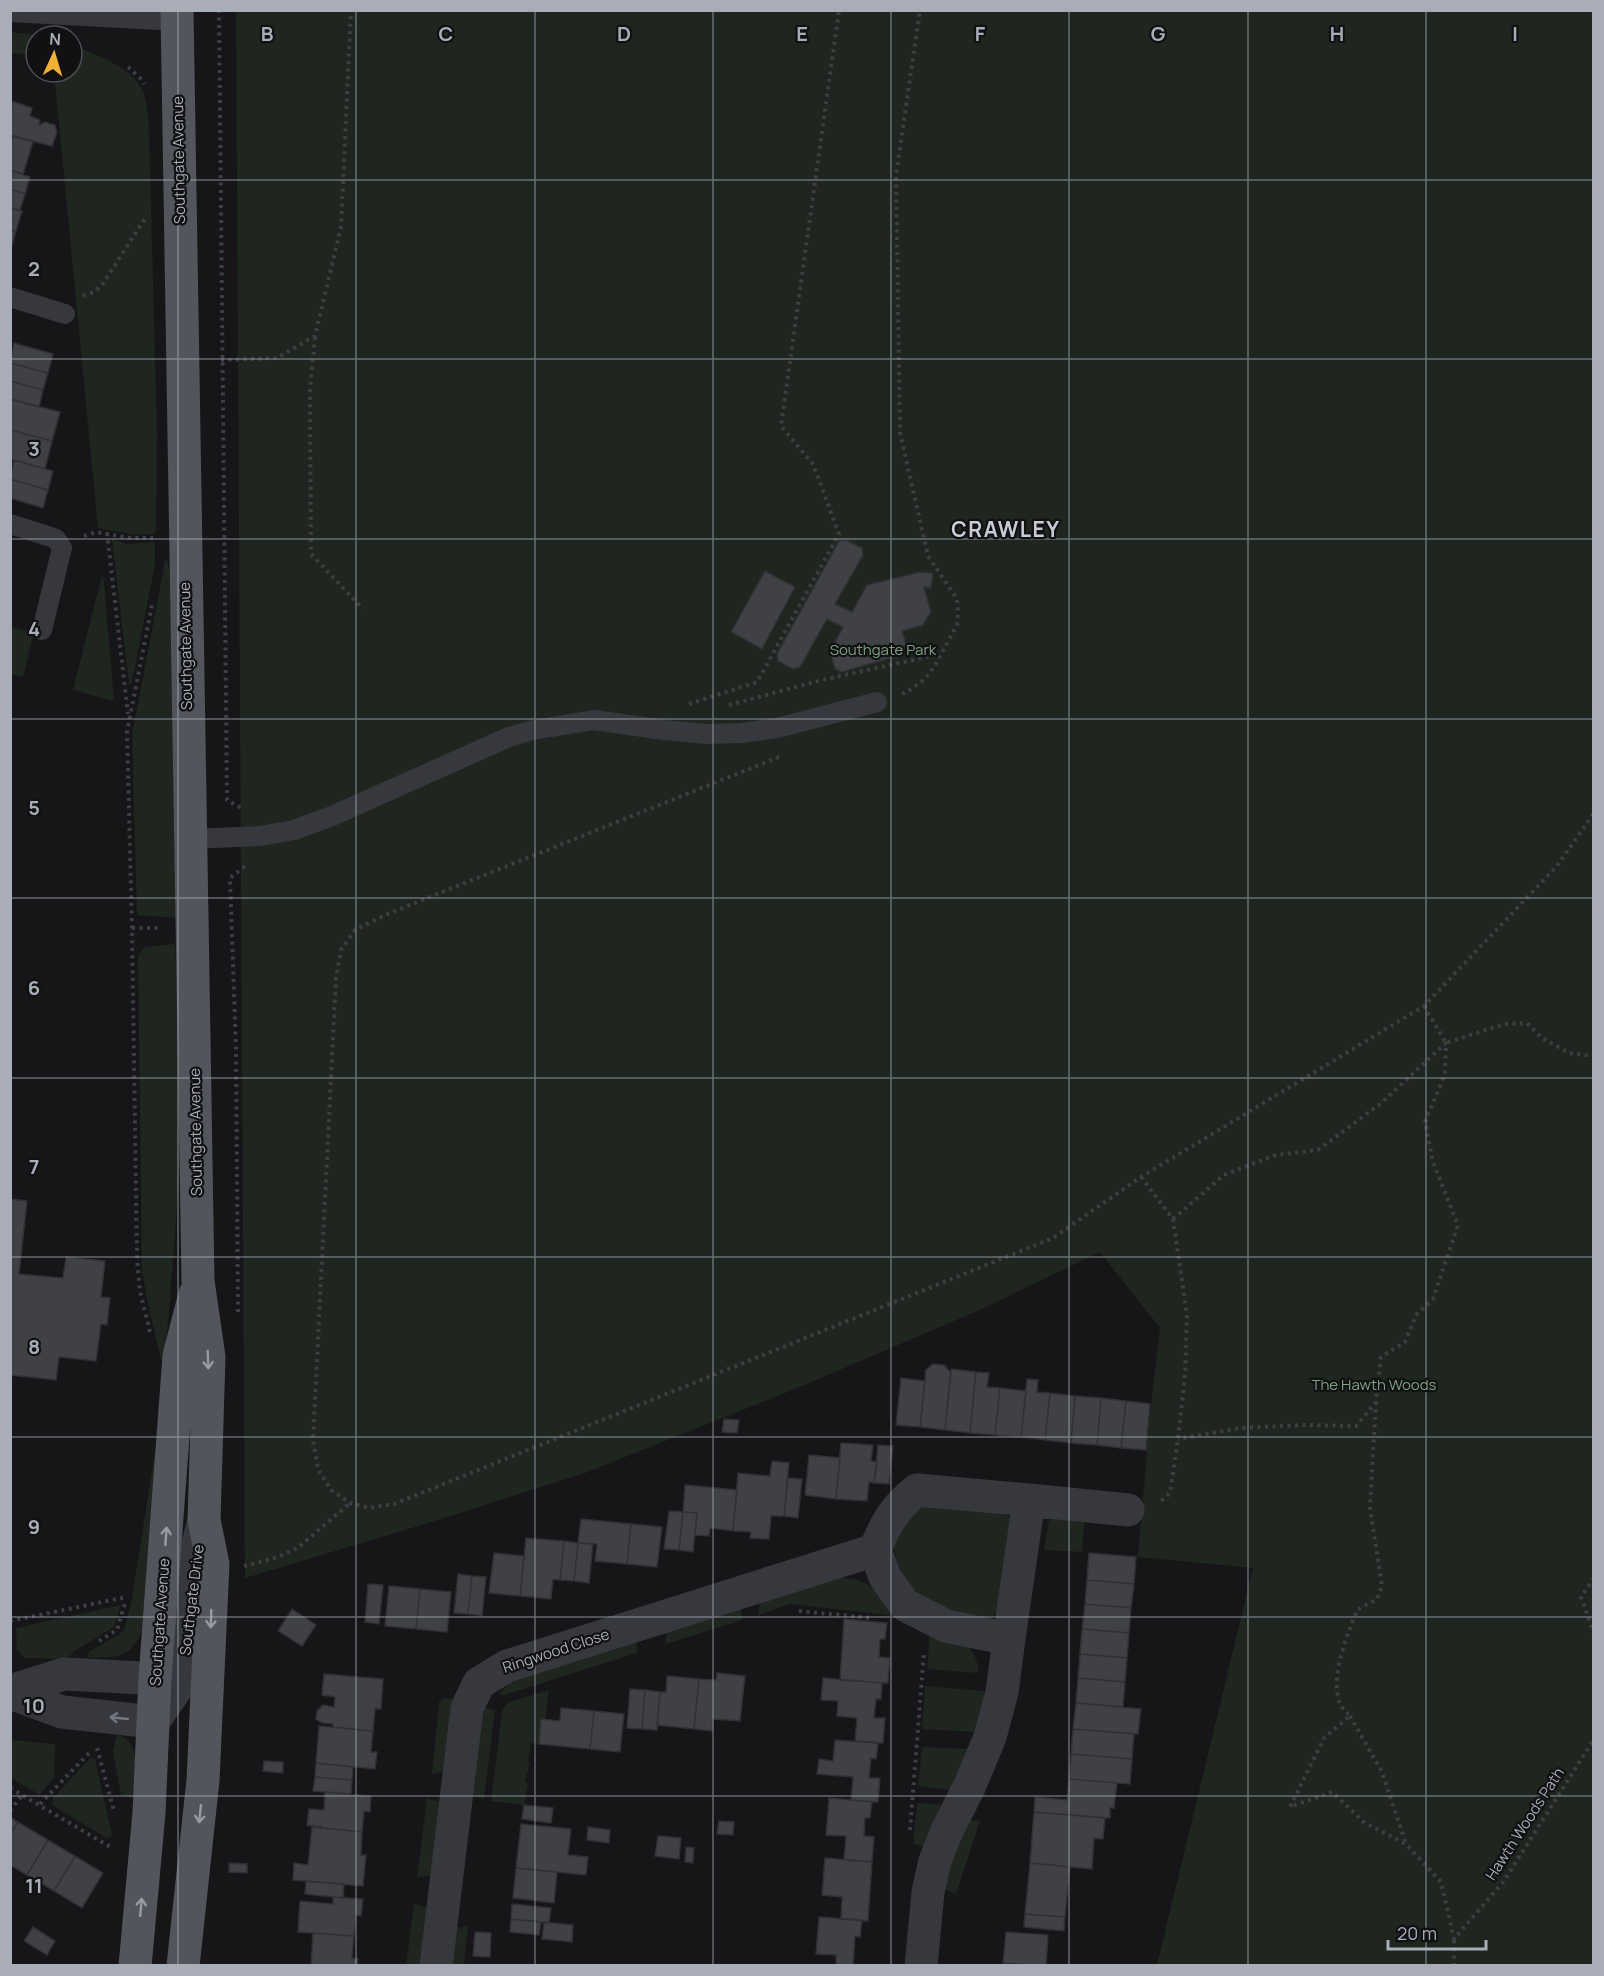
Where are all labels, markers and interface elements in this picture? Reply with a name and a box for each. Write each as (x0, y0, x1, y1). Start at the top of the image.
text: B (261, 20, 274, 47)
text: C (439, 20, 453, 47)
text: D (617, 20, 631, 47)
text: E (796, 20, 808, 47)
text: F (975, 20, 986, 47)
text: G (1151, 20, 1166, 47)
text: H (1330, 20, 1344, 47)
text: I (1512, 20, 1518, 47)
north arrow (24, 24, 84, 84)
text: N (49, 28, 62, 50)
street label: Southgate Avenue (167, 96, 190, 224)
text: 2 (28, 255, 40, 282)
text: 3 (28, 435, 40, 462)
district label: CRAWLEY (951, 515, 1061, 543)
street label: Southgate Avenue (174, 582, 197, 710)
text: 4 (28, 615, 40, 642)
park label: Southgate Park (830, 639, 937, 660)
text: 5 (28, 794, 40, 821)
text: 6 (28, 974, 40, 1001)
street label: Southgate Avenue (184, 1068, 207, 1196)
text: 7 (29, 1153, 39, 1180)
text: 8 (28, 1333, 40, 1360)
one-way arrow (203, 1349, 214, 1369)
park label: The Hawth Woods (1312, 1374, 1437, 1395)
text: 9 (28, 1513, 40, 1540)
one-way arrow (160, 1527, 171, 1547)
street label: Southgate Drive (174, 1543, 209, 1657)
street label: Southgate Avenue (145, 1557, 174, 1687)
one-way arrow (205, 1609, 217, 1629)
street label: Ringwood Close (500, 1623, 612, 1678)
text: 10 (23, 1692, 45, 1719)
one-way arrow (110, 1712, 130, 1723)
street label: Hawth Woods Path (1480, 1763, 1569, 1884)
one-way arrow (194, 1803, 205, 1823)
text: 11 (25, 1872, 43, 1899)
one-way arrow (136, 1898, 147, 1918)
scale bar (1388, 1913, 1486, 1951)
text: 20 m (1397, 1921, 1437, 1945)

